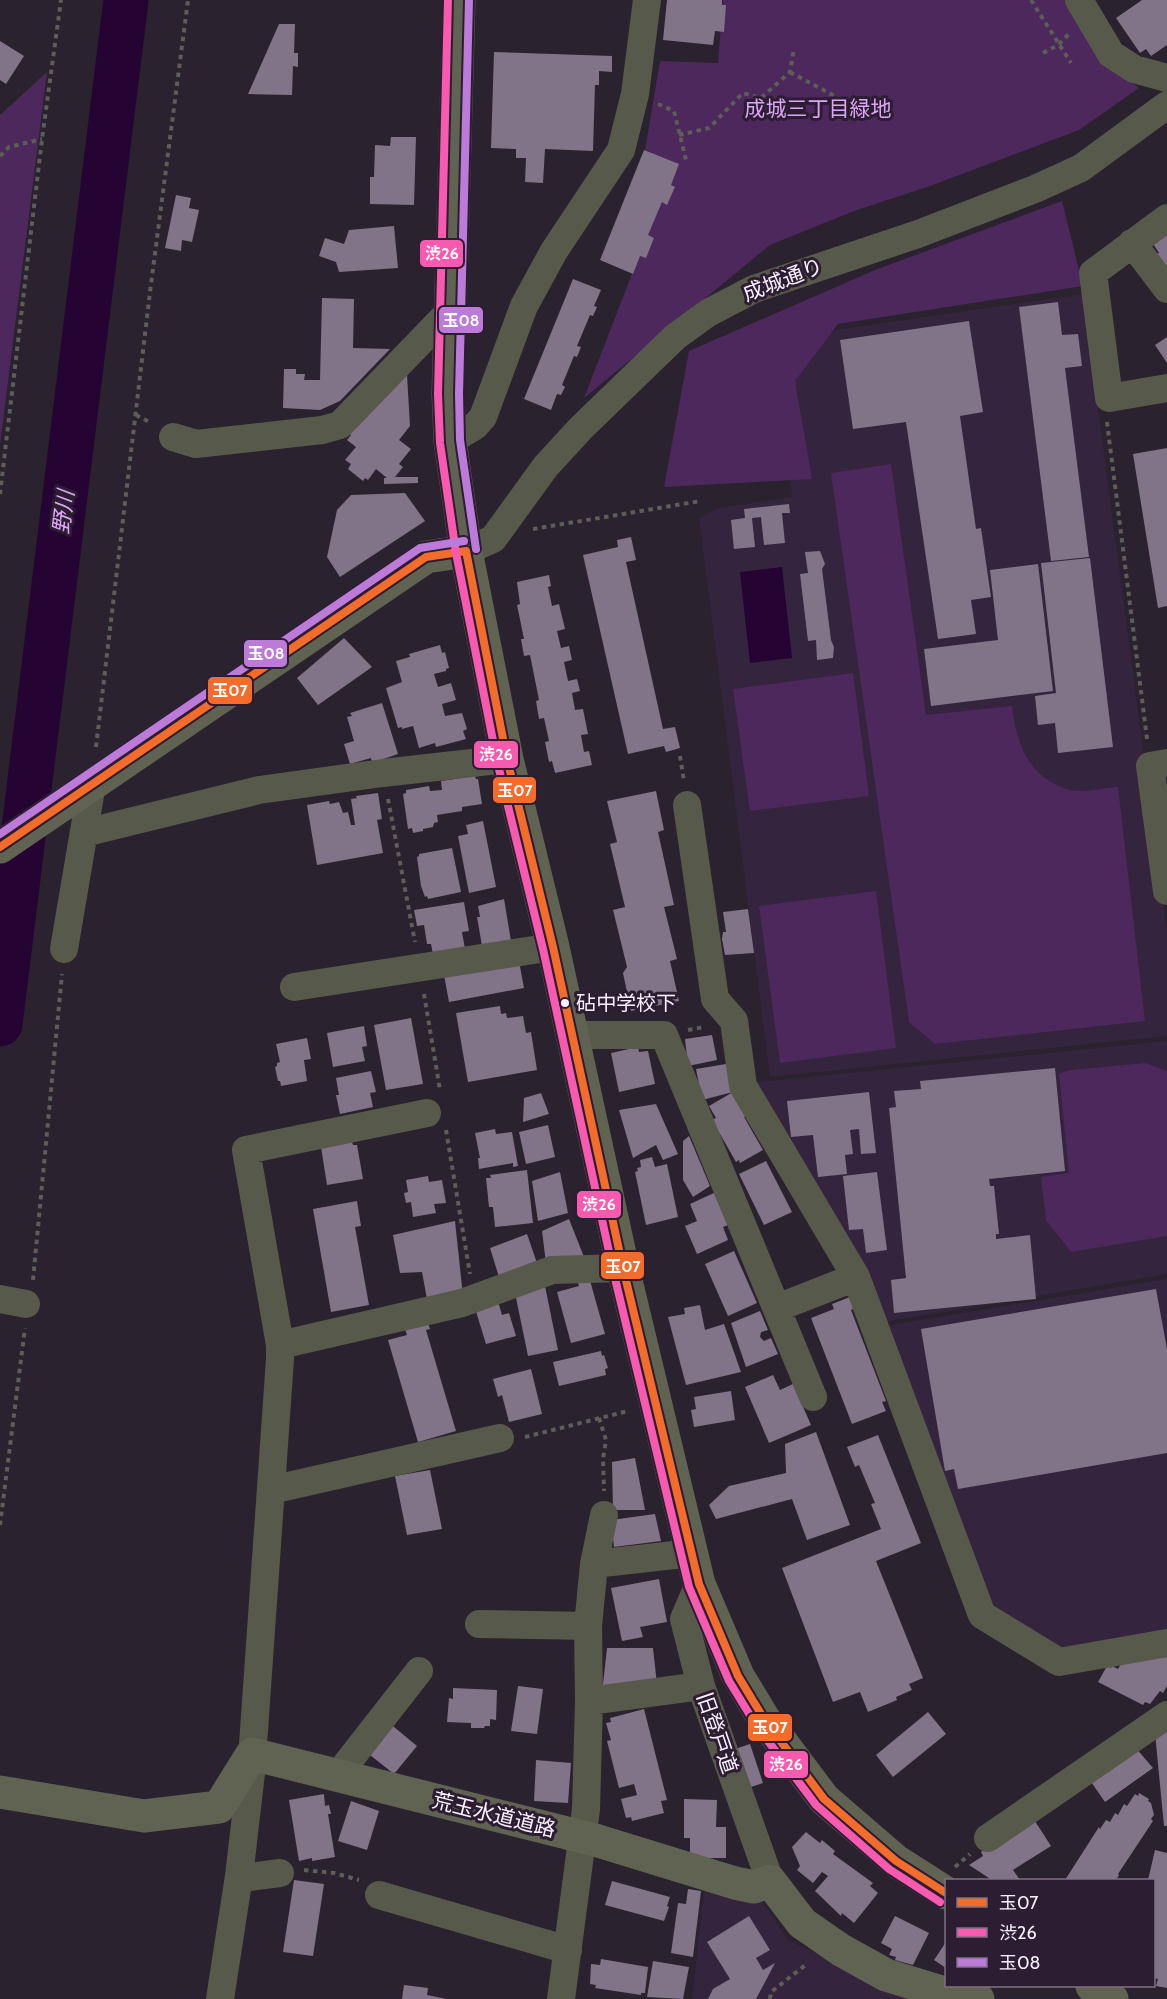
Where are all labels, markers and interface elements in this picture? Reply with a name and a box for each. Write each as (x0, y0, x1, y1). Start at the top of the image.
park label: 成城三丁目緑地 (745, 96, 892, 121)
line badge: 渋26 (419, 239, 464, 268)
text: 渋26 (425, 244, 459, 263)
street label: 成城通り (739, 253, 827, 306)
line badge: 玉08 (438, 306, 484, 334)
text: 玉08 (443, 311, 479, 330)
water label: 野川 (47, 487, 80, 536)
line badge: 玉08 (243, 639, 288, 668)
text: 玉08 (248, 644, 284, 663)
line badge: 玉07 (207, 676, 253, 705)
text: 玉07 (212, 681, 249, 700)
line badge: 渋26 (473, 740, 519, 769)
text: 渋26 (479, 745, 513, 764)
line badge: 玉07 (492, 776, 537, 804)
text: 玉07 (497, 781, 534, 800)
place label: 砧中学校下 (576, 991, 676, 1015)
marker: 砧中学校下 (559, 997, 571, 1009)
line badge: 渋26 (576, 1190, 622, 1219)
text: 渋26 (582, 1195, 616, 1214)
line badge: 玉07 (600, 1251, 645, 1280)
text: 玉07 (605, 1257, 642, 1276)
street label: 旧登戸道 (692, 1689, 743, 1777)
line badge: 玉07 (747, 1713, 793, 1742)
text: 玉07 (752, 1718, 789, 1737)
line badge: 渋26 (763, 1750, 809, 1779)
text: 渋26 (769, 1755, 803, 1774)
street label: 荒玉水道道路 (430, 1787, 558, 1842)
legend (945, 1879, 1155, 1987)
text: 玉07 (999, 1892, 1038, 1914)
text: 渋26 (999, 1922, 1037, 1944)
text: 玉08 (999, 1952, 1040, 1974)

